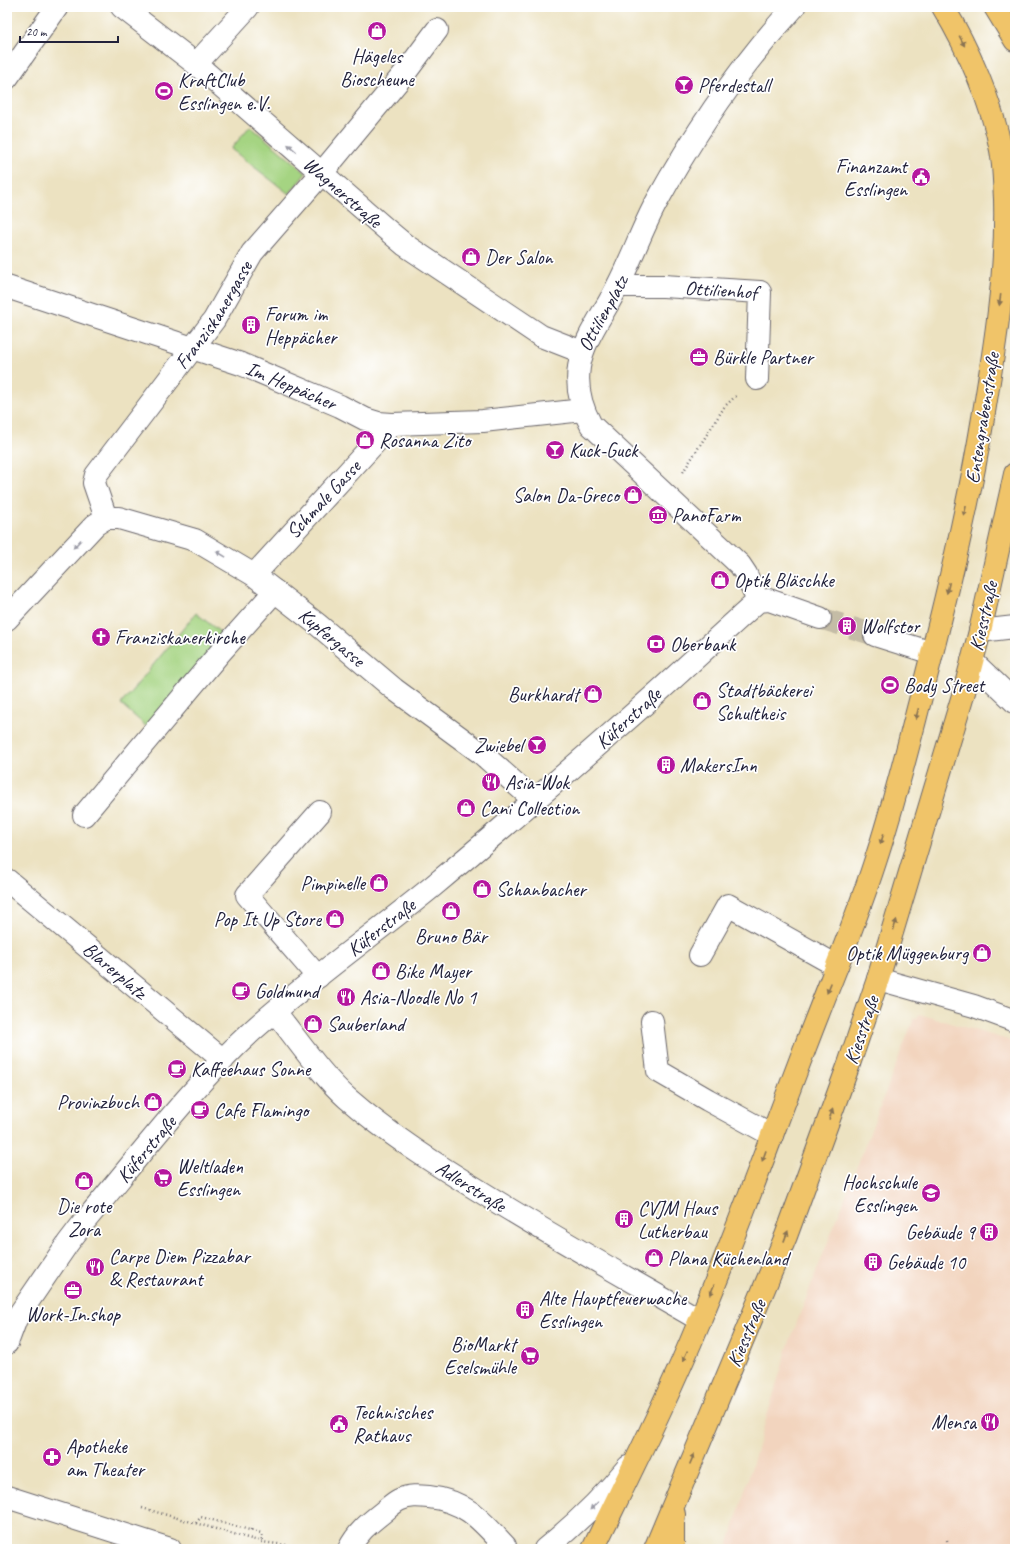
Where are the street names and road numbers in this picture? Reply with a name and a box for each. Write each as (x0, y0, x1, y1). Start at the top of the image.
street label: Wagnerstraße (298, 151, 388, 234)
street label: Franziskanergasse (169, 255, 259, 374)
street label: Ottilienplatz (572, 270, 634, 355)
street label: Ottilienhof (684, 275, 763, 305)
street label: Entengrabenstraße (960, 349, 1005, 485)
street label: Im Heppächer (242, 356, 342, 417)
street label: Schmale Gasse (281, 454, 367, 544)
street label: Kiesstraße (963, 577, 1004, 653)
street label: Kupfergasse (294, 603, 371, 673)
street label: Küferstraße (590, 681, 668, 754)
street label: Küferstraße (342, 892, 422, 962)
street label: Blarerplatz (78, 936, 154, 1006)
street label: Kiesstraße (838, 991, 885, 1068)
street label: Küferstraße (111, 1109, 183, 1188)
street label: Adlerstraße (431, 1155, 512, 1219)
street label: Kiesstraße (721, 1294, 772, 1371)

